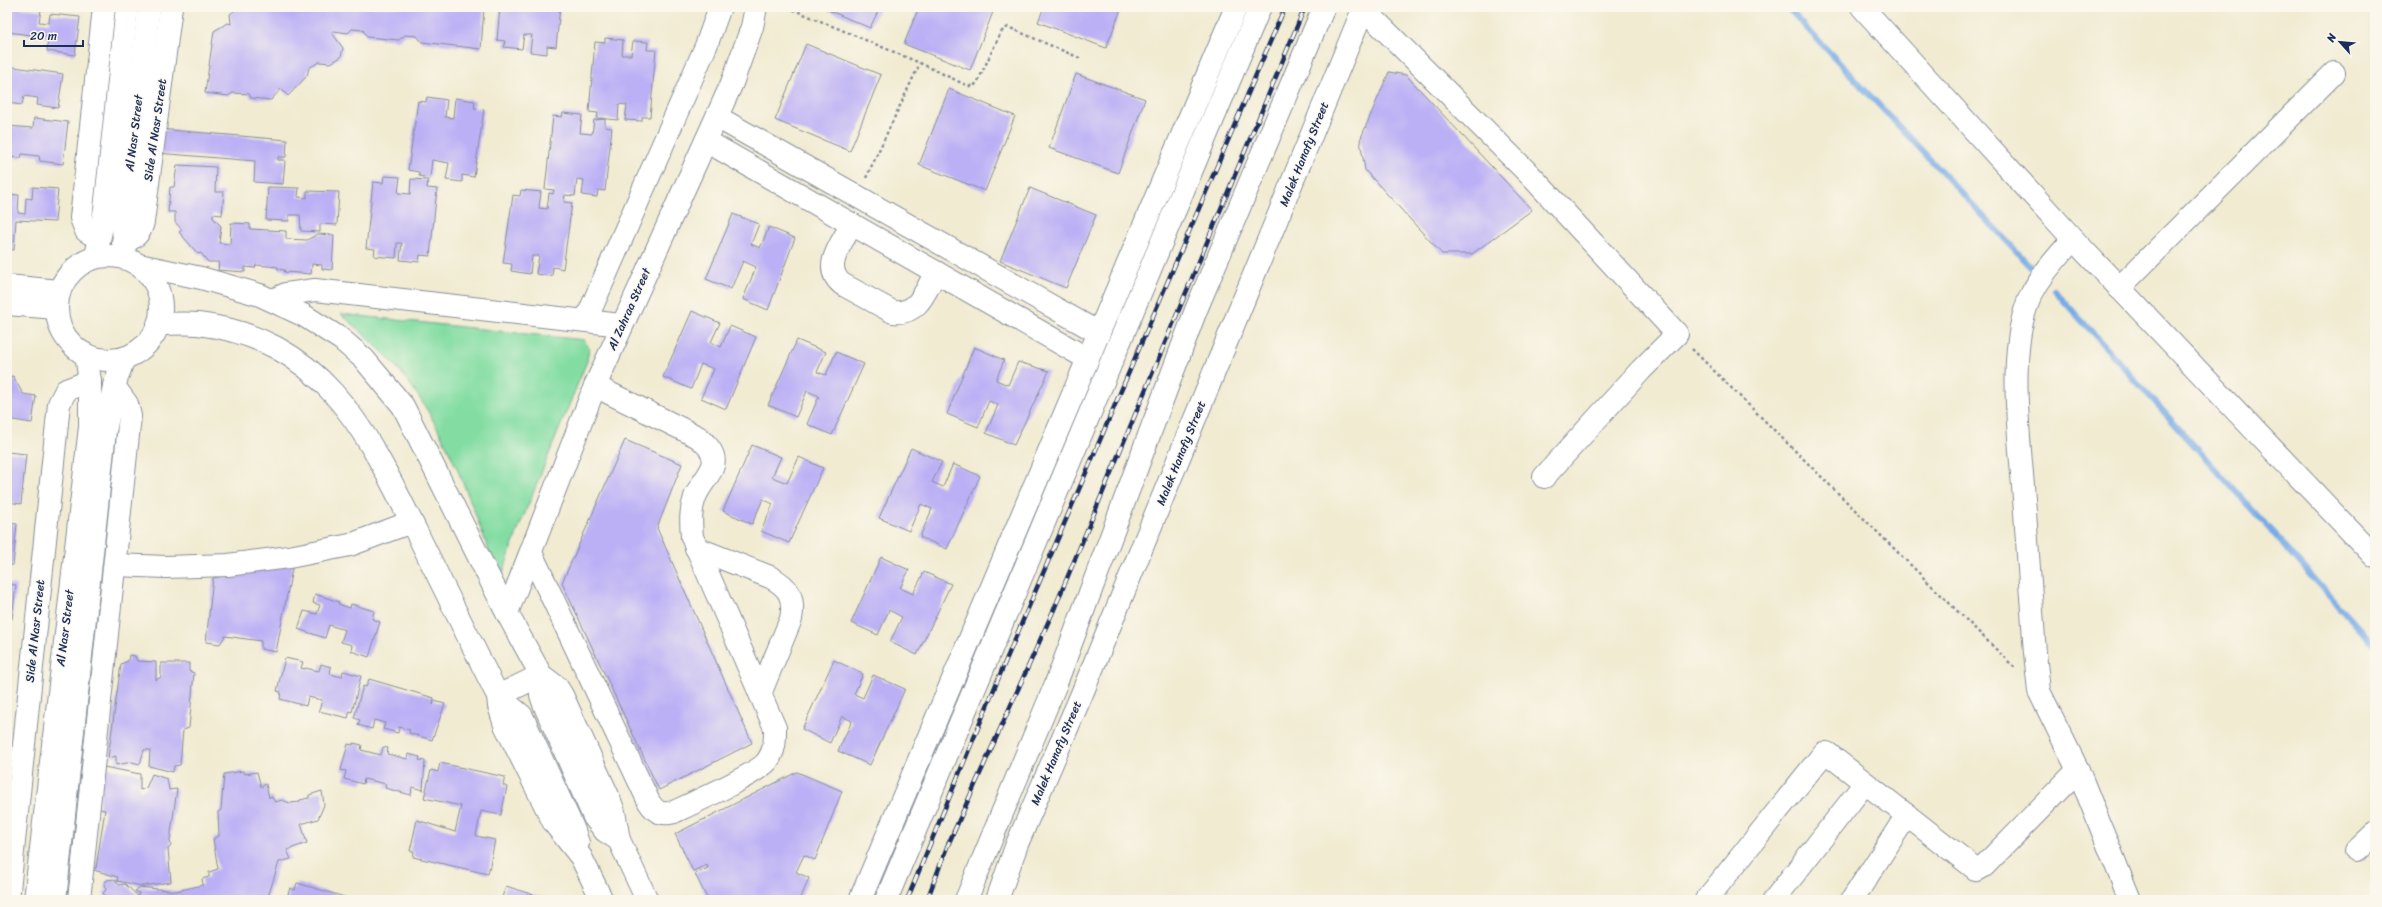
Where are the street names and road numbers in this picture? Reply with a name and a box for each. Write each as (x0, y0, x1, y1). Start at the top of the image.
street label: Side Al Nasr Street (137, 77, 173, 183)
street label: Al Nasr Street (118, 92, 150, 174)
street label: Malek Hanafy Street (1273, 98, 1335, 210)
street label: Al Zahraa Street (601, 263, 657, 355)
street label: Malek Hanafy Street (1150, 397, 1212, 509)
street label: Side Al Nasr Street (19, 578, 51, 684)
street label: Al Nasr Street (49, 587, 81, 669)
street label: Malek Hanafy Street (1024, 697, 1088, 809)

